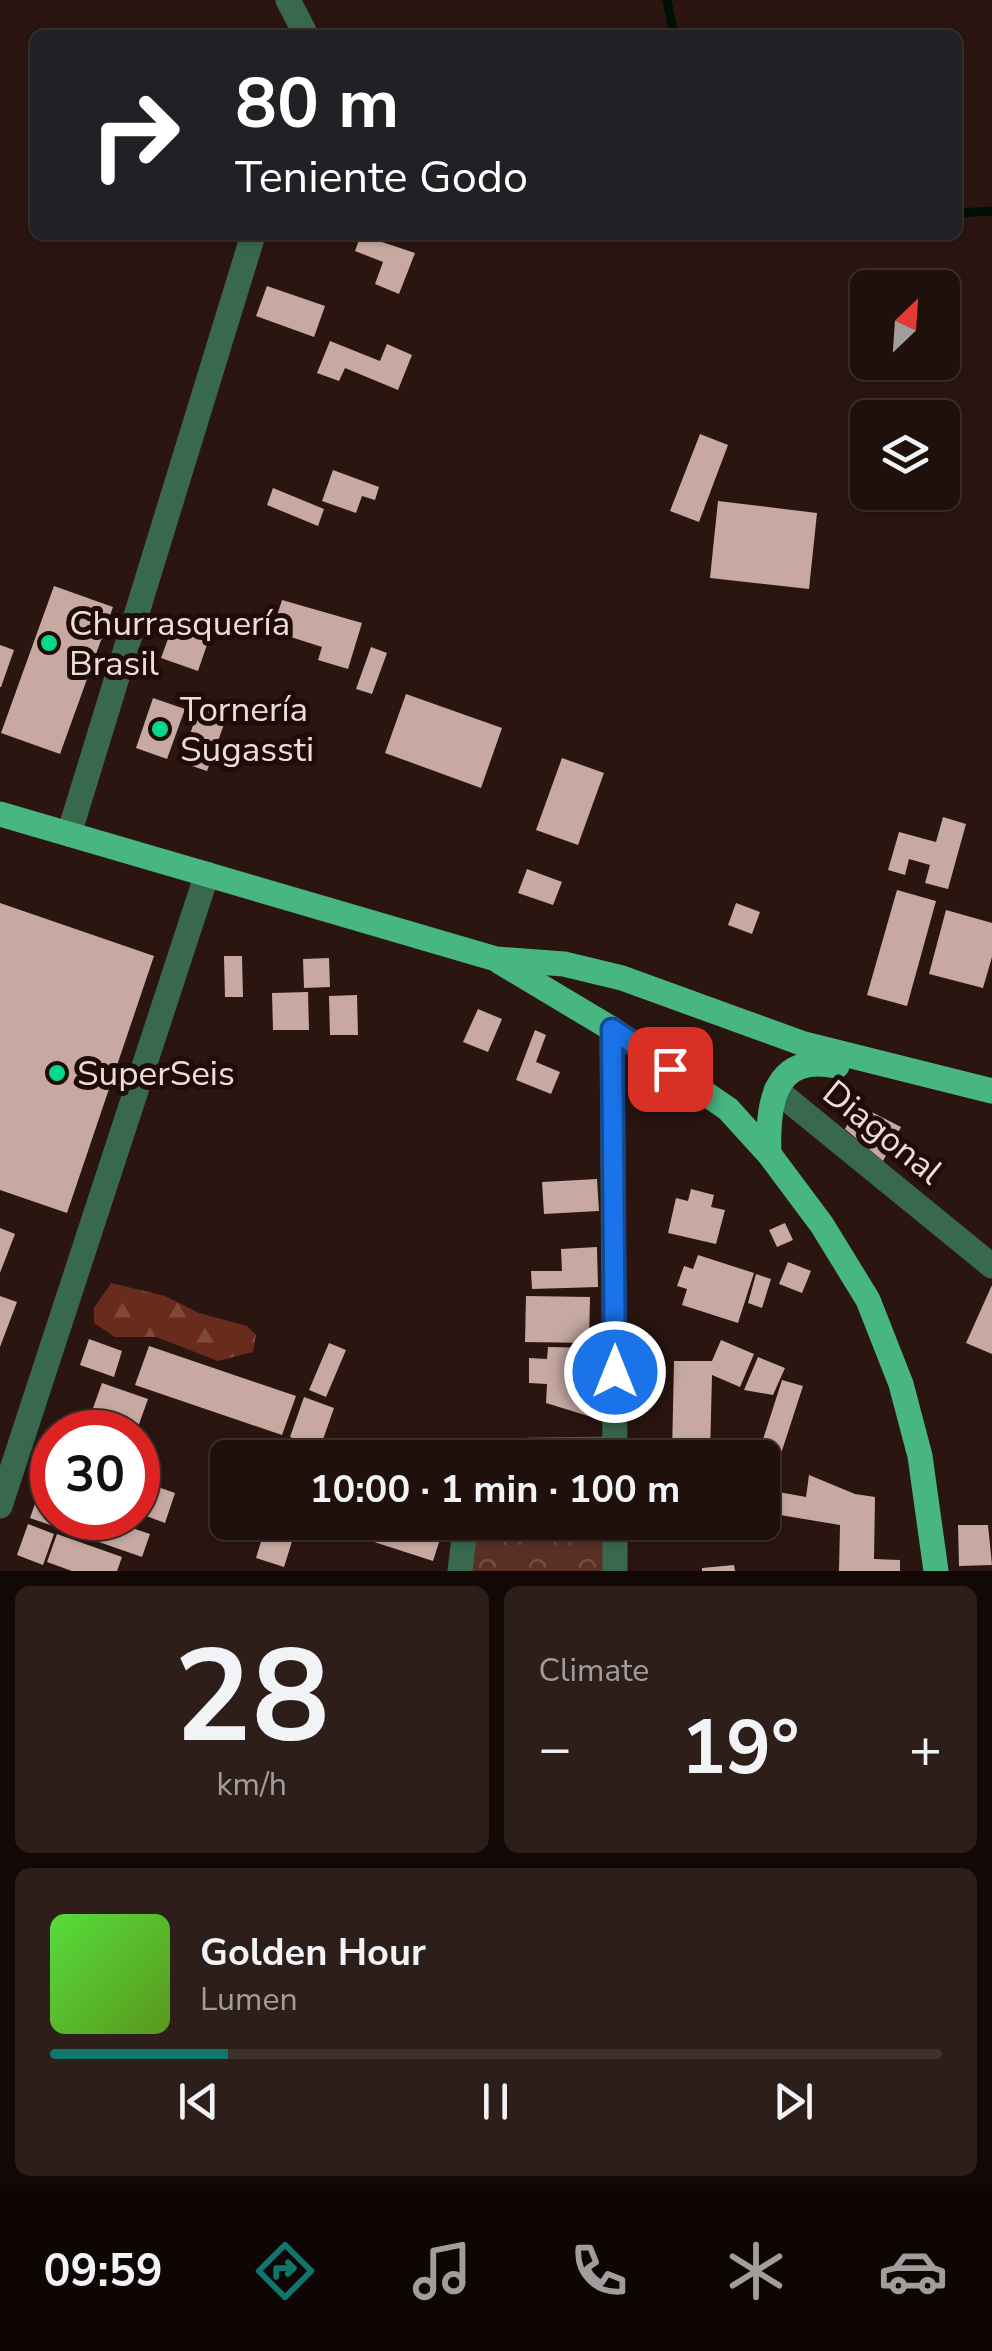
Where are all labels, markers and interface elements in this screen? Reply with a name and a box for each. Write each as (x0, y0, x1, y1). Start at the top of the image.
text: 80 m (235, 56, 399, 152)
icon: right (70, 70, 200, 200)
text: Teniente Godo (235, 147, 528, 208)
north arrow (850, 270, 960, 380)
map controls (850, 270, 960, 510)
button: layers (850, 400, 960, 510)
place label: Churrasquería Brasil (69, 600, 290, 687)
marker: Churrasquería Brasil (38, 632, 60, 654)
place label: Tornería Sugassti (180, 686, 314, 773)
marker: Tornería Sugassti (149, 718, 171, 740)
pin (628, 1027, 713, 1112)
icon: arrive (643, 1042, 698, 1097)
place label: SuperSeis (77, 1050, 235, 1097)
marker: SuperSeis (46, 1062, 68, 1084)
street label: Diagonal (813, 1070, 953, 1196)
position arrow (563, 1320, 667, 1424)
speed limit sign: 30 (30, 1410, 160, 1540)
text: 10:00 · 1 min · 100 m (310, 1464, 680, 1515)
text: 28 (174, 1609, 330, 1786)
text: Climate (539, 1649, 649, 1692)
text: 19° (681, 1697, 799, 1799)
text: − (539, 1711, 572, 1786)
text: + (909, 1711, 942, 1786)
text: km/h (216, 1763, 287, 1806)
text: Golden Hour (200, 1927, 426, 1978)
text: Lumen (200, 1978, 298, 2021)
icon: previous (171, 2074, 226, 2129)
icon: pause (468, 2074, 523, 2129)
icon: next (766, 2074, 821, 2129)
icon: directions (250, 2236, 320, 2306)
icon: music (407, 2236, 477, 2306)
icon: phone (564, 2236, 634, 2306)
icon: climate (721, 2236, 791, 2306)
icon: car (878, 2236, 948, 2306)
text: 09:59 (44, 2241, 163, 2302)

